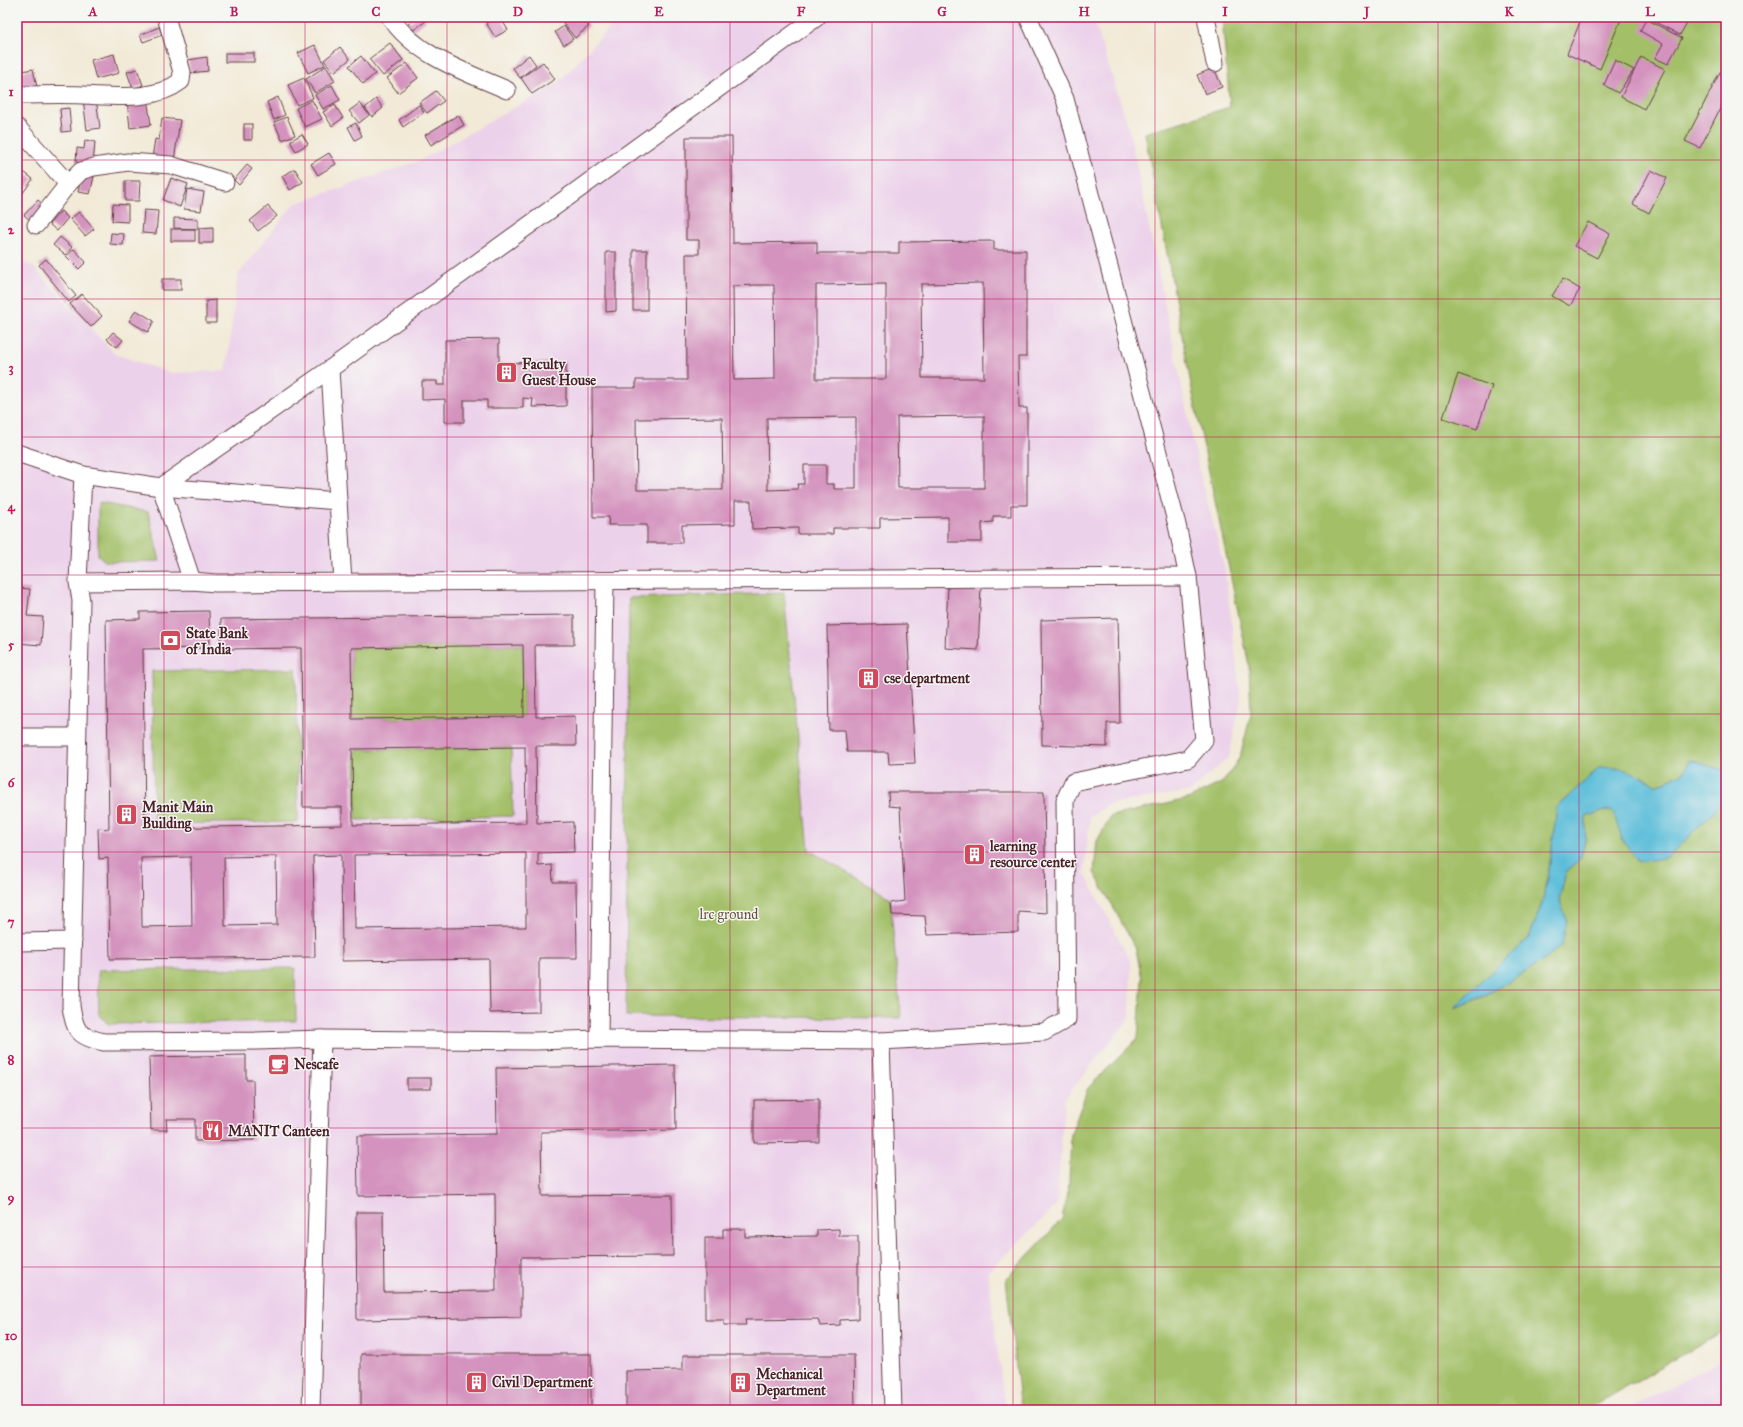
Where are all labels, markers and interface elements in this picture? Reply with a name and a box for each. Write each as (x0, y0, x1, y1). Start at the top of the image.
text: A (88, 4, 98, 20)
text: B (230, 4, 239, 20)
text: C (372, 4, 381, 20)
text: D (513, 4, 523, 20)
text: E (654, 4, 664, 20)
text: F (797, 4, 806, 20)
text: G (937, 4, 947, 20)
text: H (1078, 4, 1090, 20)
text: I (1222, 4, 1228, 20)
text: J (1362, 4, 1370, 20)
text: K (1504, 4, 1514, 20)
text: L (1645, 4, 1655, 20)
text: 1 (8, 84, 14, 100)
text: 2 (8, 222, 15, 238)
place label: Faculty Guest House (522, 356, 596, 389)
building icon: Faculty Guest House (493, 359, 519, 385)
text: 3 (8, 360, 14, 376)
text: 4 (7, 499, 15, 515)
place label: State Bank of India (186, 625, 248, 658)
bank icon: State Bank of India (158, 628, 184, 654)
text: 5 (8, 637, 15, 653)
building icon: cse department (856, 665, 882, 691)
place label: cse department (884, 670, 970, 688)
text: 6 (8, 775, 16, 791)
place label: Manit Main Building (142, 799, 214, 833)
building icon: Manit Main Building (114, 802, 140, 828)
place label: learning resource center (989, 838, 1077, 871)
building icon: learning resource center (961, 841, 987, 867)
park label: lrc ground (700, 906, 758, 923)
text: 7 (8, 914, 15, 930)
cafe icon: Nescafe (265, 1051, 291, 1077)
text: 8 (8, 1052, 15, 1068)
place label: Nescafe (294, 1056, 339, 1073)
restaurant icon: MANIT Canteen (200, 1118, 226, 1144)
place label: MANIT Canteen (228, 1123, 330, 1140)
text: 9 (8, 1190, 15, 1206)
text: 10 (5, 1328, 18, 1344)
place label: Mechanical Department (756, 1366, 826, 1400)
building icon: Civil Department (463, 1369, 489, 1395)
building icon: Mechanical Department (727, 1369, 753, 1395)
place label: Civil Department (492, 1374, 593, 1392)

